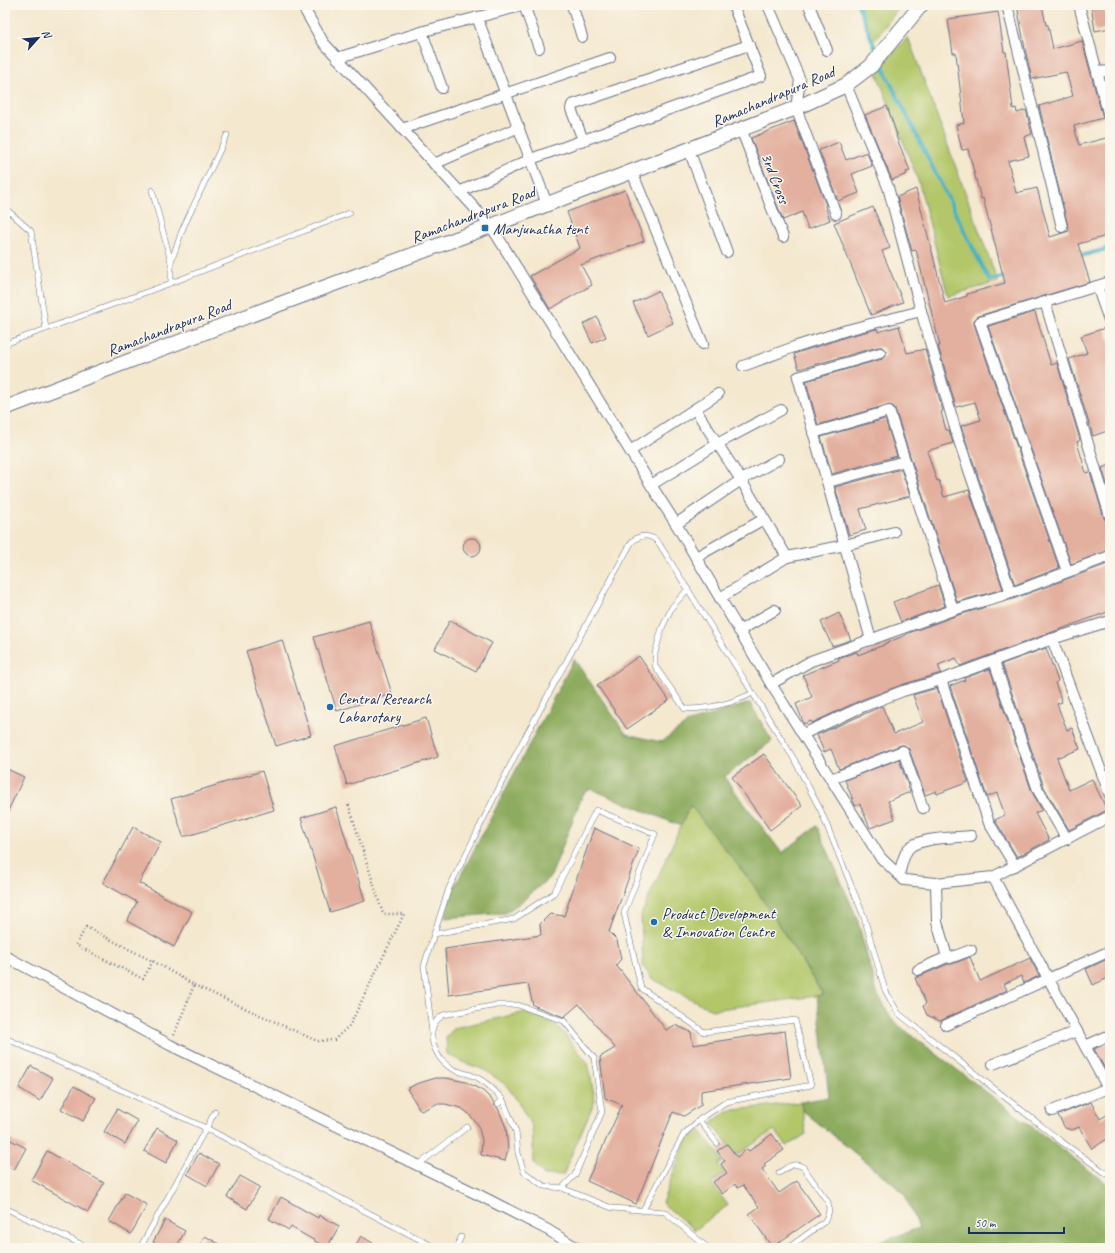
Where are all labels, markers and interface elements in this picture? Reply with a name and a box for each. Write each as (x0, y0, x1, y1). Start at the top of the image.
north arrow (18, 18, 58, 58)
text: N (39, 27, 56, 42)
street label: Ramachandrapura Road (709, 61, 840, 132)
street label: 3rd Cross (756, 150, 794, 208)
street label: Ramachandrapura Road (408, 181, 541, 248)
place label: Manjunatha tent (493, 219, 590, 239)
marker: Manjunatha tent (480, 223, 490, 233)
street label: Ramachandrapura Road (104, 294, 237, 361)
place label: Central Research Labarotary (338, 689, 432, 727)
marker: Central Research Labarotary (325, 702, 335, 712)
place label: Product Development & Innovation Centre (662, 904, 777, 942)
marker: Product Development & Innovation Centre (649, 917, 659, 927)
scale bar (969, 1209, 1064, 1235)
text: 50 m (975, 1215, 997, 1231)

